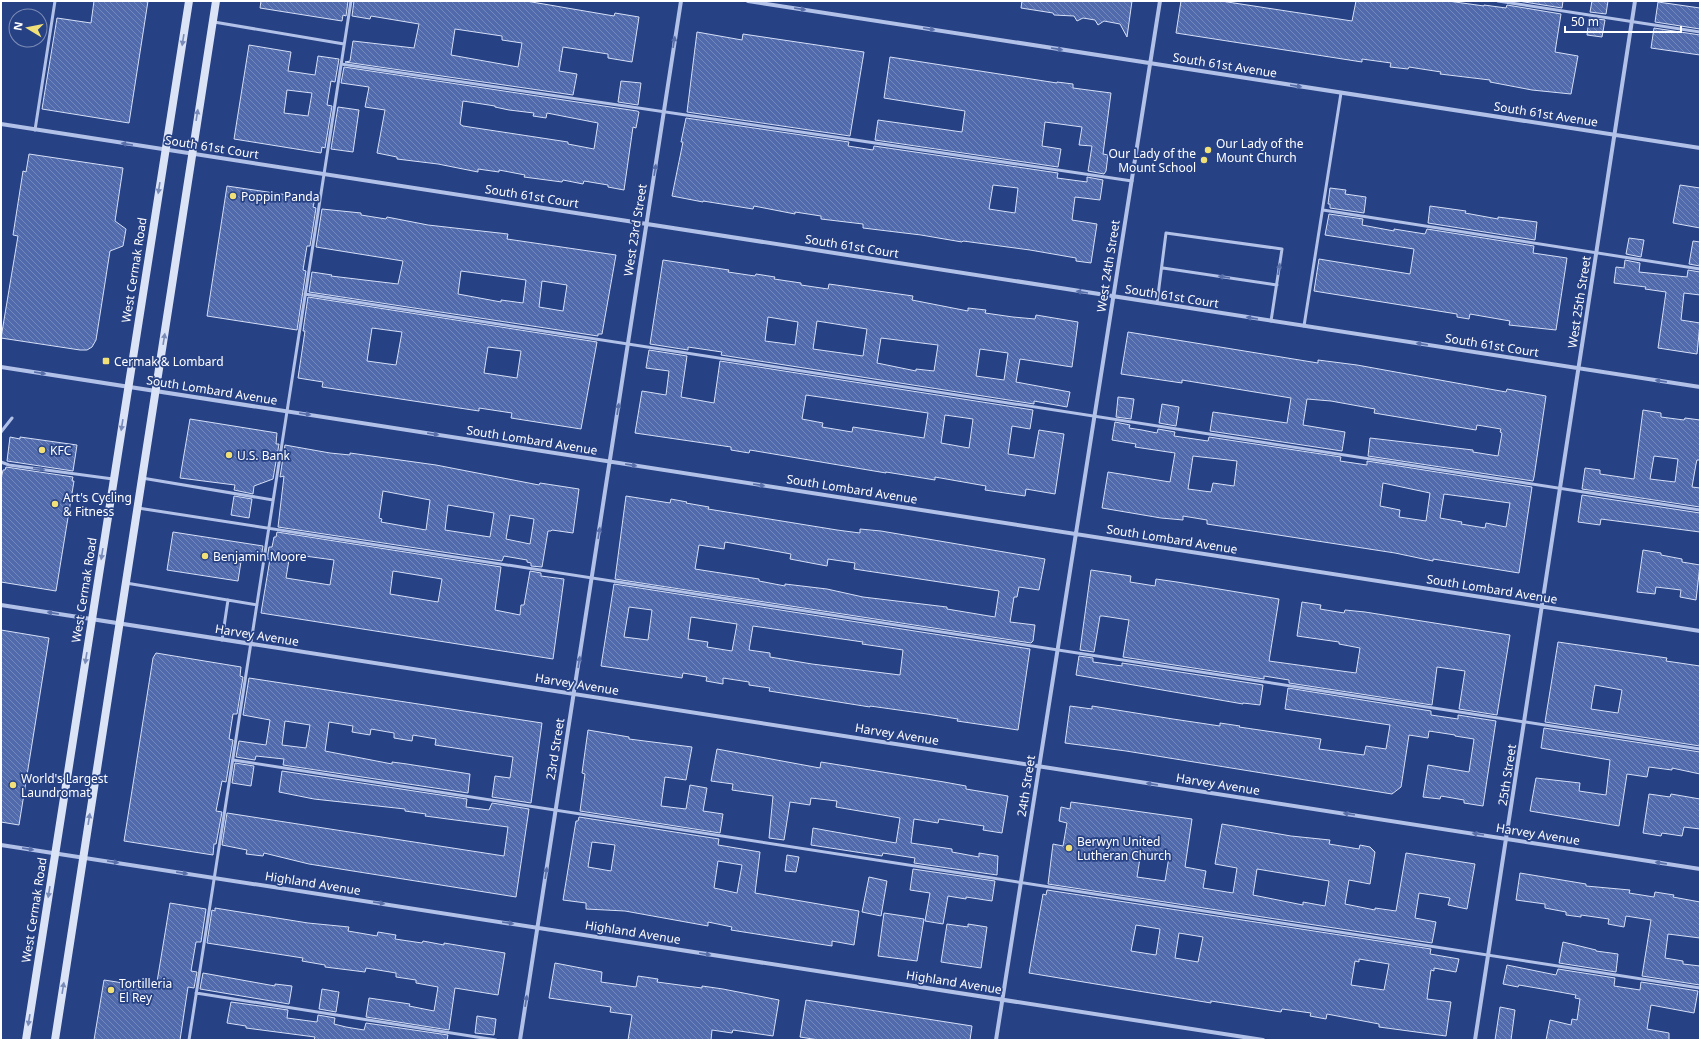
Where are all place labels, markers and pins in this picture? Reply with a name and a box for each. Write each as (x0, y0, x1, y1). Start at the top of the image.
place label: Our Lady of the Mount Church (1216, 135, 1304, 166)
place label: Our Lady of the Mount School (1108, 145, 1196, 176)
marker: Our Lady of the Mount Church (1203, 145, 1213, 155)
marker: Our Lady of the Mount School (1199, 155, 1209, 165)
place label: Poppin Panda (241, 188, 319, 205)
marker: Poppin Panda (228, 191, 238, 201)
place label: Cermak & Lombard (114, 353, 224, 370)
marker: Cermak & Lombard (101, 356, 111, 366)
place label: KFC (50, 442, 72, 459)
marker: KFC (37, 445, 47, 455)
place label: U.S. Bank (237, 447, 291, 464)
marker: U.S. Bank (224, 450, 234, 460)
place label: Art's Cycling & Fitness (63, 489, 132, 520)
marker: Art's Cycling & Fitness (50, 499, 60, 509)
place label: Benjamin Moore (213, 548, 307, 565)
marker: Benjamin Moore (200, 551, 210, 561)
place label: World's Largest Laundromat (21, 770, 109, 801)
marker: World's Largest Laundromat (8, 780, 18, 790)
place label: Berwyn United Lutheran Church (1077, 833, 1172, 864)
marker: Berwyn United Lutheran Church (1064, 843, 1074, 853)
place label: Tortilleria El Rey (119, 975, 172, 1006)
marker: Tortilleria El Rey (106, 985, 116, 995)

